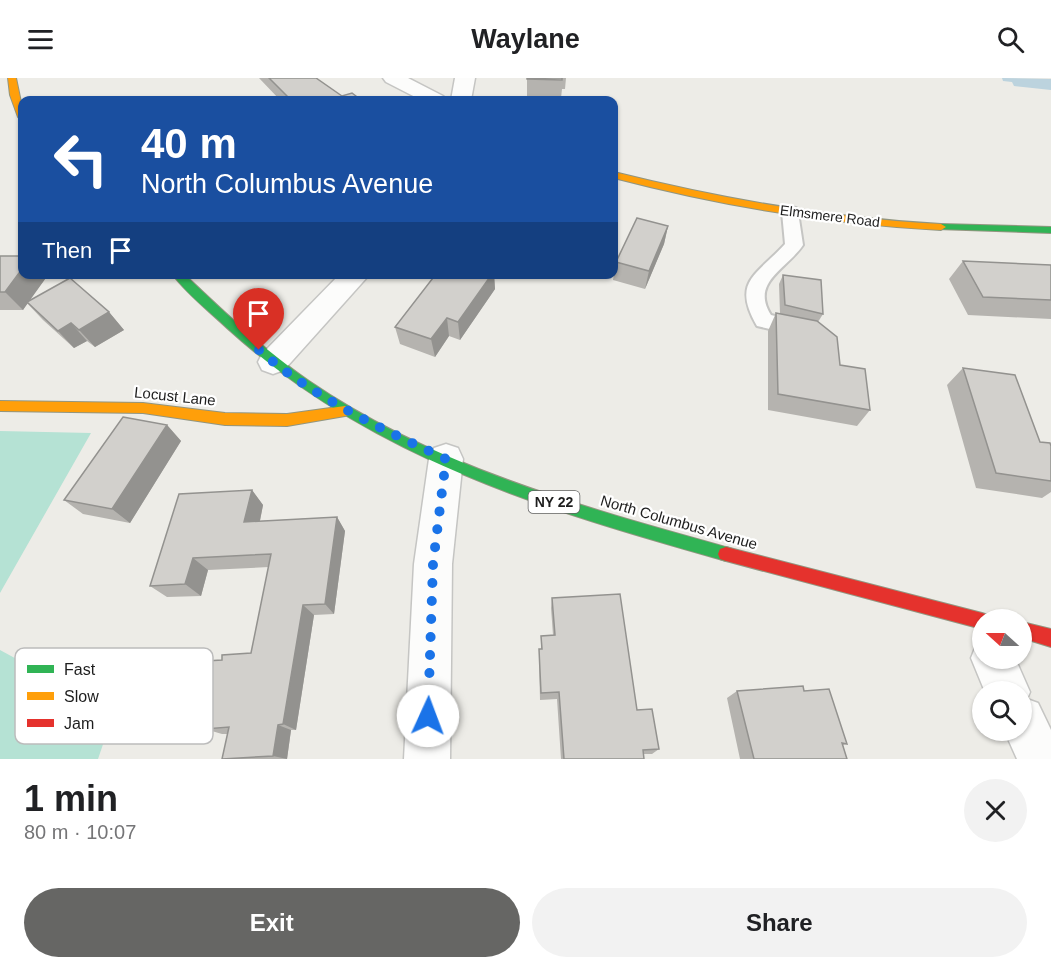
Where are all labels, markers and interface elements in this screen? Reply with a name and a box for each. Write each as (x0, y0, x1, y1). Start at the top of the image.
icon: menu (24, 23, 57, 56)
icon: search (994, 23, 1027, 56)
text: Waylane (471, 24, 580, 54)
icon: left (42, 120, 120, 198)
text: 40 m (141, 120, 237, 167)
text: North Columbus Avenue (141, 169, 433, 199)
street label: Elmsmere Road (779, 202, 881, 230)
icon: arrive (104, 234, 137, 267)
text: Then (42, 238, 92, 263)
pin (233, 288, 284, 350)
icon: arrive (242, 297, 275, 330)
street label: Locust Lane (133, 383, 217, 409)
road number: NY 22 (528, 491, 580, 513)
street label: North Columbus Avenue (599, 491, 759, 553)
north arrow (972, 609, 1032, 669)
map controls (972, 609, 1032, 741)
legend (15, 648, 213, 744)
text: Fast (64, 661, 96, 678)
button: search (972, 681, 1032, 741)
position arrow (396, 684, 460, 748)
text: Slow (64, 688, 99, 705)
text: Jam (64, 715, 94, 732)
text: 1 min (24, 778, 118, 819)
button: close (964, 779, 1027, 842)
text: 80 m · 10:07 (24, 821, 136, 843)
button: Exit (24, 888, 520, 957)
button: Share (532, 888, 1027, 957)

